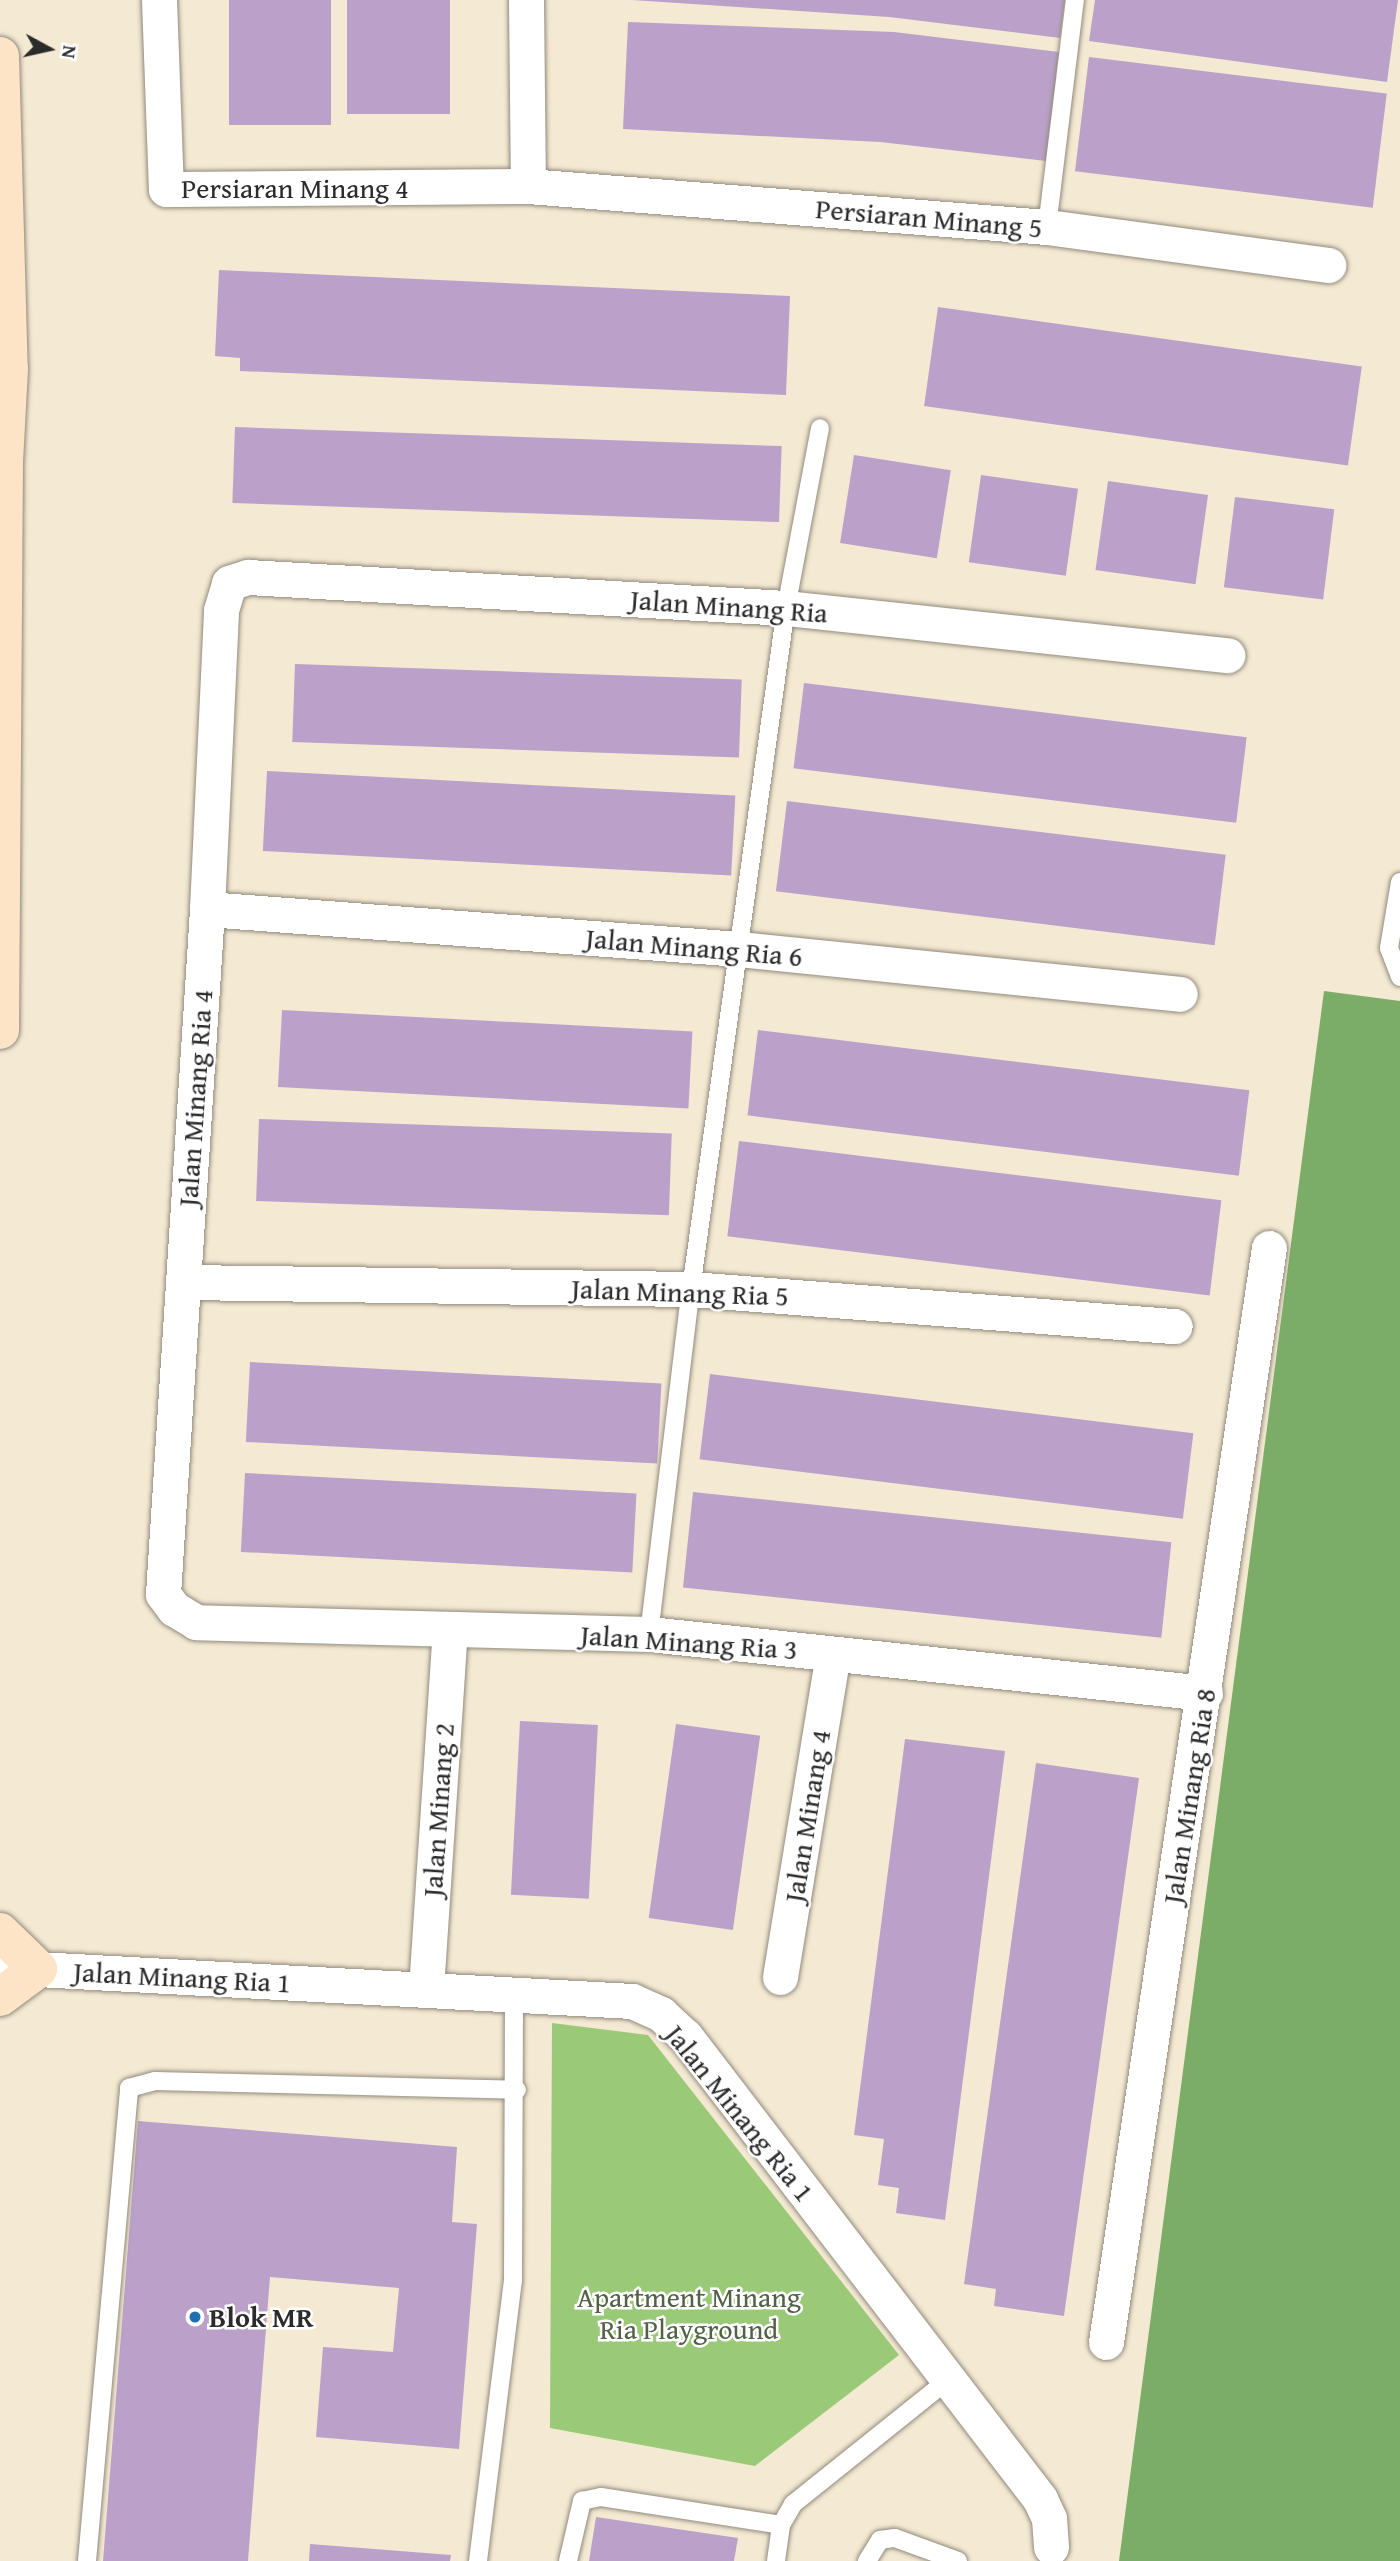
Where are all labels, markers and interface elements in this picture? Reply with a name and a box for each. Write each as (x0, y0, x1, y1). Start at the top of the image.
north arrow (14, 14, 84, 84)
text: N (55, 44, 85, 60)
street label: Persiaran Minang 4 (181, 171, 409, 205)
street label: Persiaran Minang 5 (814, 191, 1044, 245)
street label: Jalan Minang Ria (629, 582, 829, 630)
street label: Jalan Minang Ria 6 (584, 921, 804, 973)
street label: Jalan Minang Ria 4 (171, 988, 219, 1208)
street label: Jalan Minang Ria 5 (571, 1271, 789, 1313)
street label: Jalan Minang Ria 3 (579, 1618, 799, 1666)
street label: Jalan Minang Ria 8 (1155, 1686, 1223, 1906)
street label: Jalan Minang 2 (415, 1722, 461, 1898)
street label: Jalan Minang 4 (777, 1727, 837, 1905)
street label: Jalan Minang Ria 1 (73, 1955, 291, 1999)
street label: Jalan Minang Ria 1 (659, 2018, 821, 2208)
park label: Apartment Minang Ria Playground (577, 2280, 801, 2346)
place label: Blok MR (209, 2300, 313, 2334)
marker: Blok MR (187, 2309, 203, 2325)

